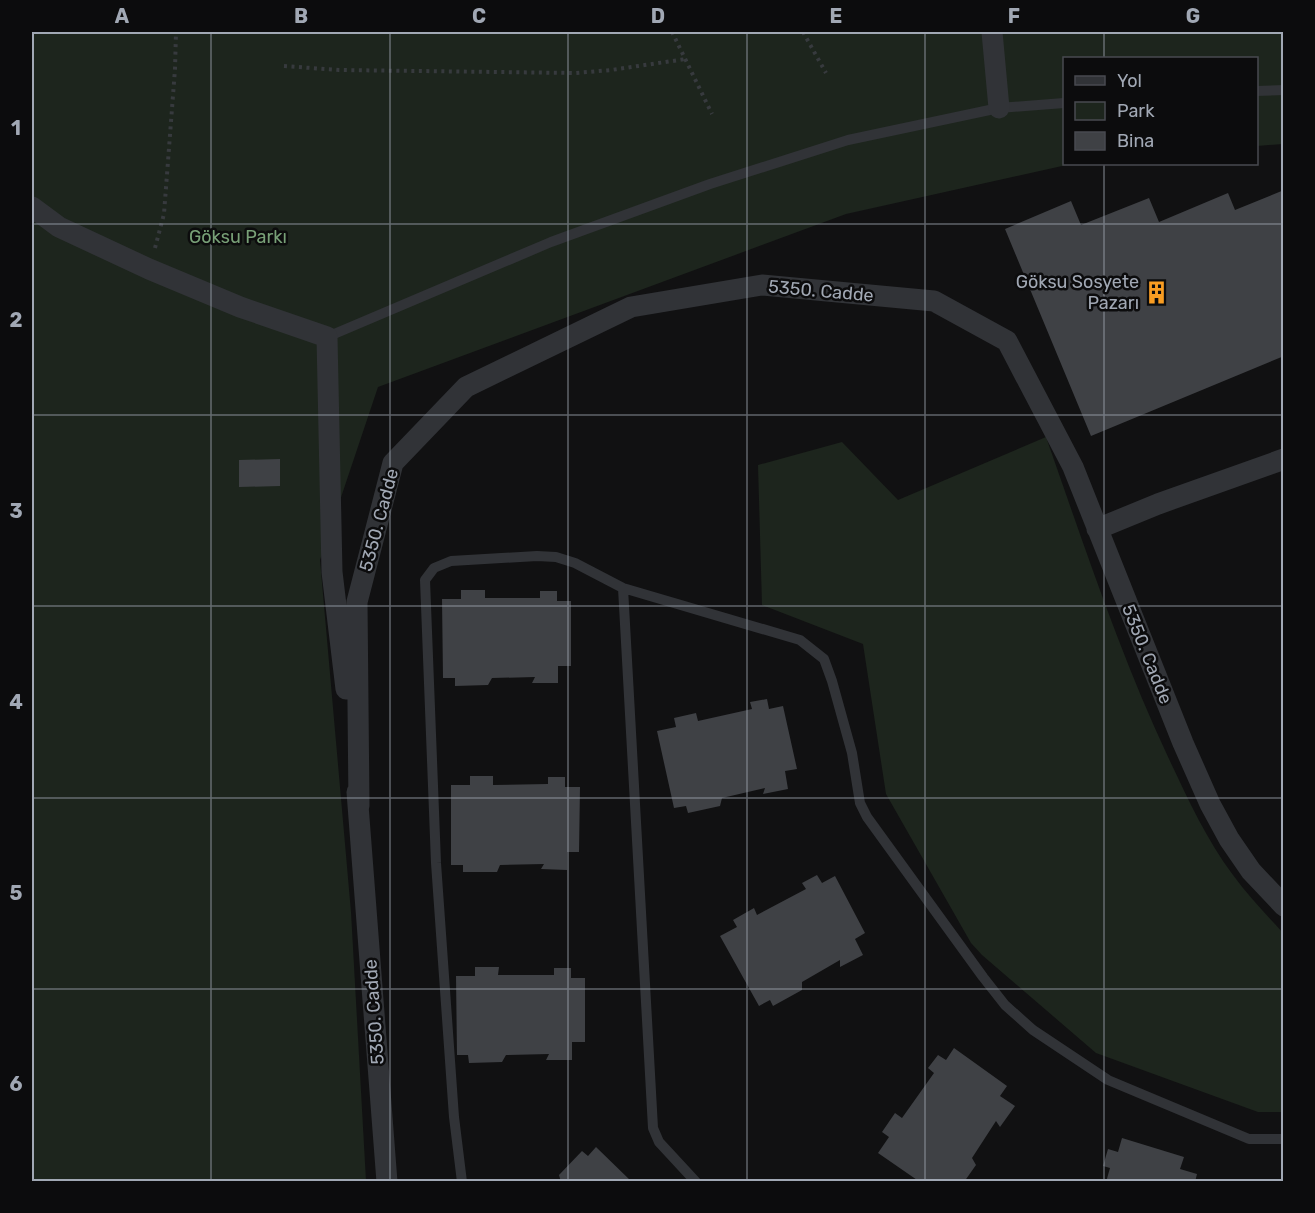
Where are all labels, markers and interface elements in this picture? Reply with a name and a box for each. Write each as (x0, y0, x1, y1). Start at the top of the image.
text: A (115, 4, 130, 28)
text: B (294, 4, 308, 28)
text: C (472, 4, 486, 28)
text: D (651, 4, 665, 28)
text: E (830, 4, 842, 28)
text: F (1008, 4, 1020, 28)
text: G (1186, 4, 1200, 28)
legend (1063, 57, 1258, 165)
text: Yol (1117, 70, 1142, 92)
text: Park (1117, 100, 1155, 122)
text: 1 (11, 116, 21, 140)
text: Bina (1117, 130, 1154, 152)
park label: Göksu Parkı (189, 226, 287, 248)
place label: Göksu Sosyete Pazarı (1016, 271, 1139, 314)
street label: 5350. Cadde (767, 275, 875, 307)
building icon: Göksu Sosyete Pazarı (1144, 279, 1170, 305)
text: 2 (10, 308, 23, 332)
street label: 5350. Cadde (355, 466, 403, 574)
text: 3 (9, 499, 23, 523)
street label: 5350. Cadde (1117, 601, 1177, 707)
text: 4 (9, 690, 23, 714)
text: 5 (10, 881, 23, 905)
street label: 5350. Cadde (359, 958, 389, 1066)
text: 6 (9, 1072, 23, 1096)

